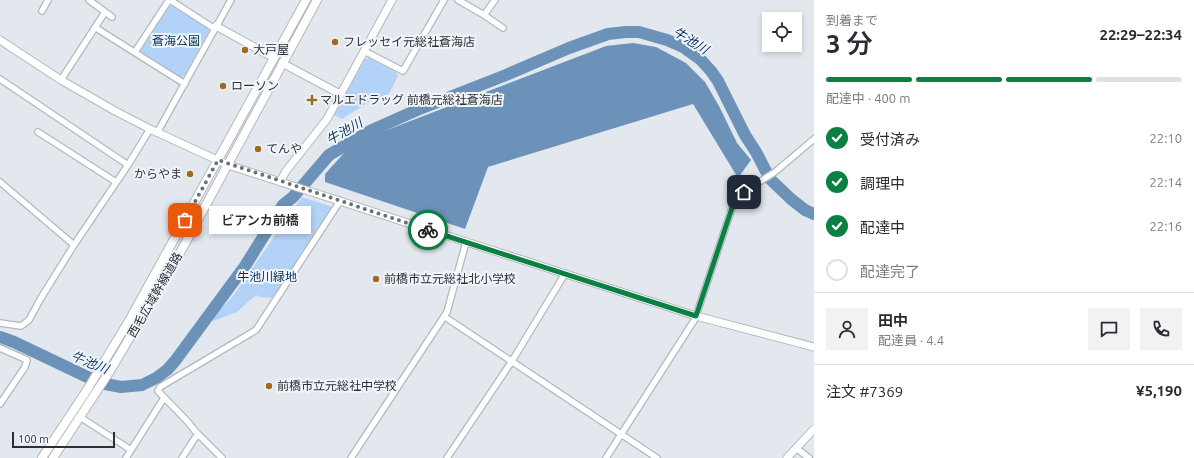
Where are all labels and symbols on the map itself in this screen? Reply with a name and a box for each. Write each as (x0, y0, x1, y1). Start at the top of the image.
water label: 牛池川 (671, 24, 713, 57)
park label: 蒼海公園 (152, 34, 200, 47)
place label: フレッセイ元総社蒼海店 (343, 35, 475, 48)
marker: フレッセイ元総社蒼海店 (330, 37, 340, 47)
place label: 大戸屋 (253, 43, 289, 56)
marker: 大戸屋 (240, 45, 250, 55)
place label: ローソン (231, 79, 279, 92)
marker: ローソン (218, 81, 228, 91)
place label: マルエドラッグ 前橋元総社蒼海店 (320, 93, 503, 106)
marker: マルエドラッグ 前橋元総社蒼海店 (307, 95, 317, 105)
water label: 牛池川 (324, 114, 366, 147)
place label: てんや (266, 142, 302, 155)
marker: てんや (253, 144, 263, 154)
place label: からやま (134, 167, 182, 180)
marker: からやま (185, 169, 195, 179)
pin (727, 175, 761, 209)
pin (168, 203, 202, 237)
callout: ビアンカ前橋 (209, 206, 311, 234)
courier (408, 210, 448, 250)
street label: 西毛広域幹線道路 (125, 250, 184, 340)
park label: 牛池川緑地 (237, 270, 297, 283)
place label: 前橋市立元総社北小学校 (384, 272, 516, 285)
marker: 前橋市立元総社北小学校 (371, 274, 381, 284)
water label: 牛池川 (69, 348, 113, 377)
place label: 前橋市立元総社中学校 (277, 379, 397, 392)
marker: 前橋市立元総社中学校 (264, 381, 274, 391)
scale bar (12, 430, 115, 449)

